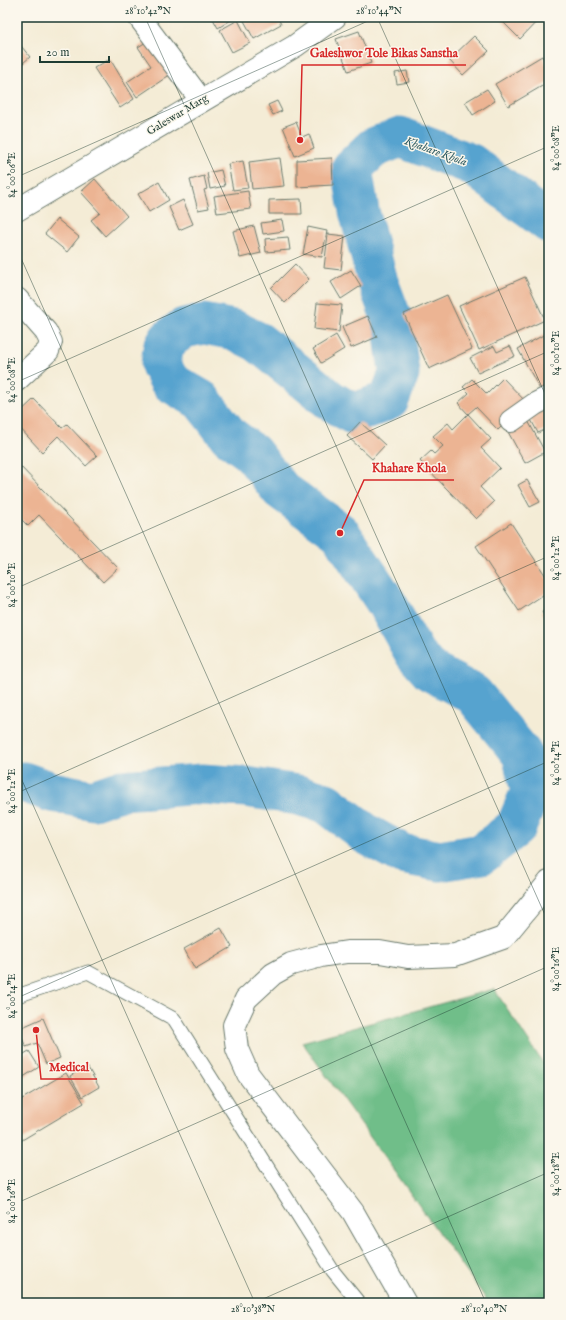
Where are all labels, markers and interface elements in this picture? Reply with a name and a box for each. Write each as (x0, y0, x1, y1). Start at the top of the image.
text: 28°10'42"N (125, 5, 172, 18)
text: 28°10'44"N (356, 5, 403, 18)
scale bar (40, 38, 109, 64)
callout: Galeshwor Tole Bikas Sanstha (302, 41, 466, 65)
text: 20 m (46, 45, 69, 60)
text: Galeshwor Tole Bikas Sanstha (310, 46, 459, 61)
street label: Galeswar Marg (144, 91, 212, 139)
text: 84°00'08"E (550, 125, 563, 171)
water label: Khahare Khola (402, 133, 469, 170)
text: 84°00'06"E (6, 152, 19, 198)
text: 84°00'10"E (550, 330, 563, 376)
text: 84°00'08"E (6, 357, 19, 403)
callout: Khahare Khola (364, 456, 454, 480)
text: Khahare Khola (372, 461, 447, 476)
text: 84°00'12"E (550, 535, 563, 580)
text: 84°00'10"E (6, 562, 19, 608)
text: 84°00'14"E (550, 740, 563, 786)
text: 84°00'12"E (6, 768, 19, 813)
text: 84°00'16"E (550, 947, 563, 991)
text: 84°00'14"E (6, 973, 19, 1019)
callout: Medical (41, 1055, 97, 1079)
text: Medical (49, 1060, 90, 1075)
text: 84°00'18"E (550, 1152, 563, 1196)
text: 84°00'16"E (6, 1179, 19, 1223)
text: 28°10'38"N (231, 1303, 276, 1316)
text: 28°10'40"N (461, 1303, 508, 1316)

